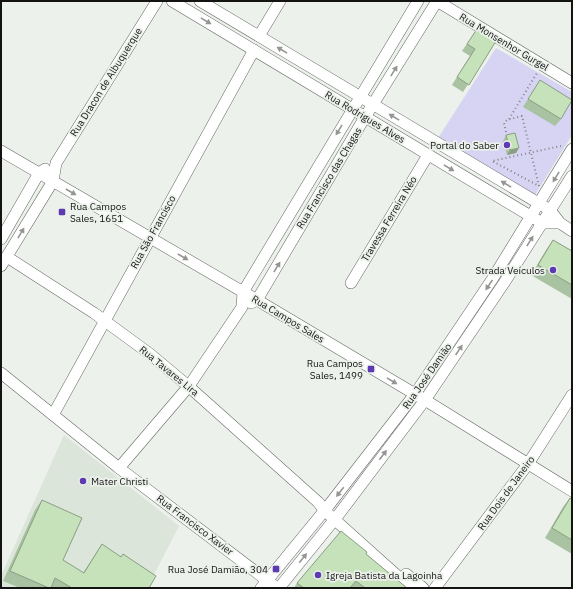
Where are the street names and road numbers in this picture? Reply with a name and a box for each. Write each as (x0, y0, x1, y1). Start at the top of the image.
street label: Rua Monsenhor Gurgel (457, 10, 551, 74)
street label: Rua Dracon de Albuquerque (67, 25, 145, 139)
street label: Rua Rodrigues Alves (322, 88, 408, 146)
street label: Rua Francisco das Chagas (293, 125, 365, 231)
street label: Travessa Ferreira Néo (358, 174, 420, 264)
street label: Rua São Francisco (127, 193, 179, 271)
street label: Rua Campos Sales (249, 292, 327, 346)
street label: Rua José Damião (399, 340, 455, 411)
street label: Rua Tavares Lira (137, 343, 202, 399)
street label: Rua Dois de Janeiro (475, 453, 538, 533)
street label: Rua Francisco Xavier (154, 492, 236, 558)

